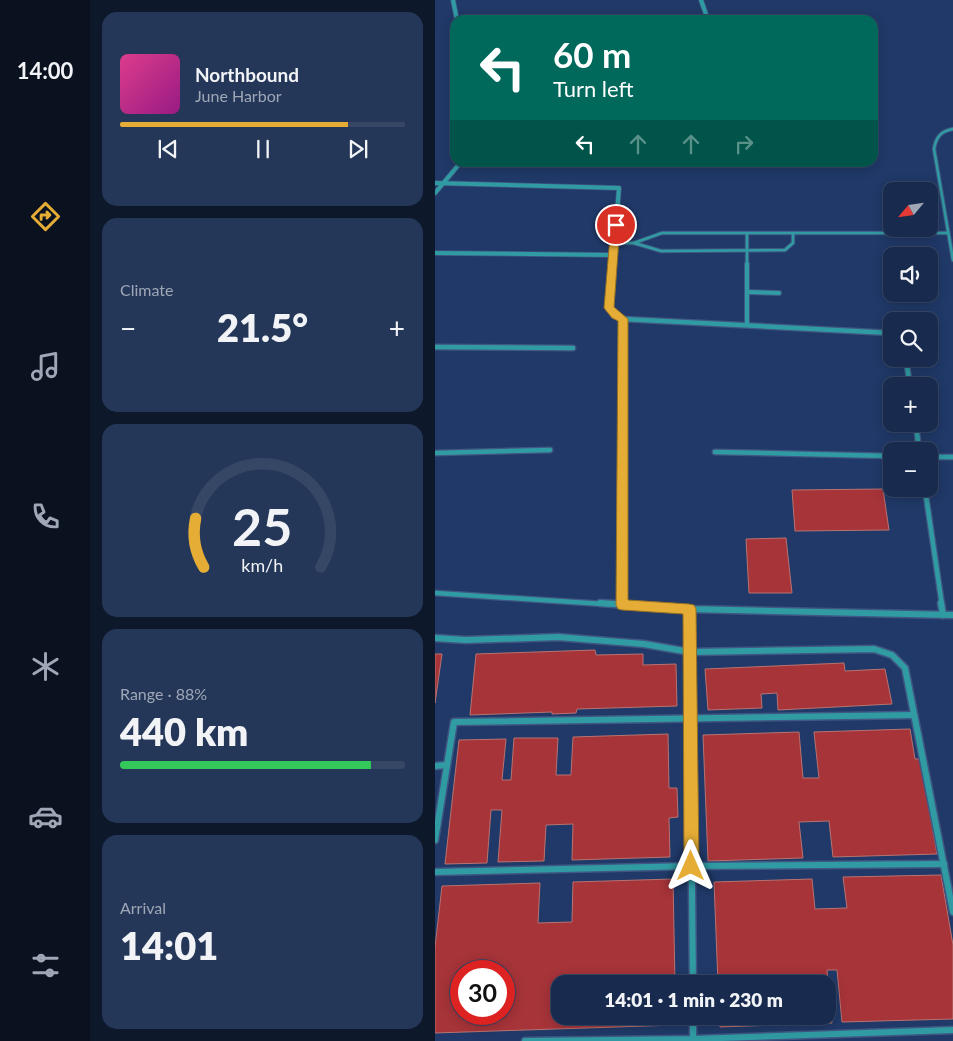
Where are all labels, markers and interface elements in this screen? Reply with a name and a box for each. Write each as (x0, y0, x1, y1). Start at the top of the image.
text: 60 m (553, 33, 631, 75)
icon: left (470, 35, 535, 100)
text: 14:00 (17, 57, 73, 84)
text: Northbound (195, 63, 299, 86)
text: Turn left (553, 75, 634, 102)
text: June Harbor (195, 86, 282, 105)
icon: left (571, 130, 599, 158)
icon: ahead (624, 130, 652, 158)
icon: ahead (677, 130, 705, 158)
icon: right (730, 130, 758, 158)
icon: previous (154, 135, 182, 163)
icon: pause (249, 135, 277, 163)
icon: next (344, 135, 372, 163)
north arrow (883, 182, 937, 238)
map controls (883, 182, 938, 497)
icon: directions (28, 199, 63, 234)
pin (595, 204, 637, 246)
icon: arrive (602, 211, 630, 239)
button: sound (883, 247, 938, 302)
text: Climate (120, 280, 173, 299)
text: 21.5° (217, 304, 308, 350)
text: − (120, 311, 136, 345)
text: + (389, 311, 405, 345)
button: search (883, 312, 938, 367)
icon: music (28, 349, 63, 384)
button: + (883, 377, 938, 432)
button: − (883, 442, 938, 497)
text: 25 (232, 495, 293, 557)
icon: phone (28, 499, 63, 534)
text: km/h (242, 554, 283, 576)
icon: climate (28, 649, 63, 684)
text: Range · 88% (120, 684, 207, 703)
text: 440 km (120, 708, 248, 754)
icon: car (28, 799, 63, 834)
position arrow (664, 839, 716, 891)
text: Arrival (120, 898, 166, 917)
text: 14:01 (120, 922, 218, 968)
icon: filters (28, 948, 63, 983)
speed limit sign: 30 (450, 960, 515, 1025)
text: 14:01 · 1 min · 230 m (604, 988, 783, 1011)

